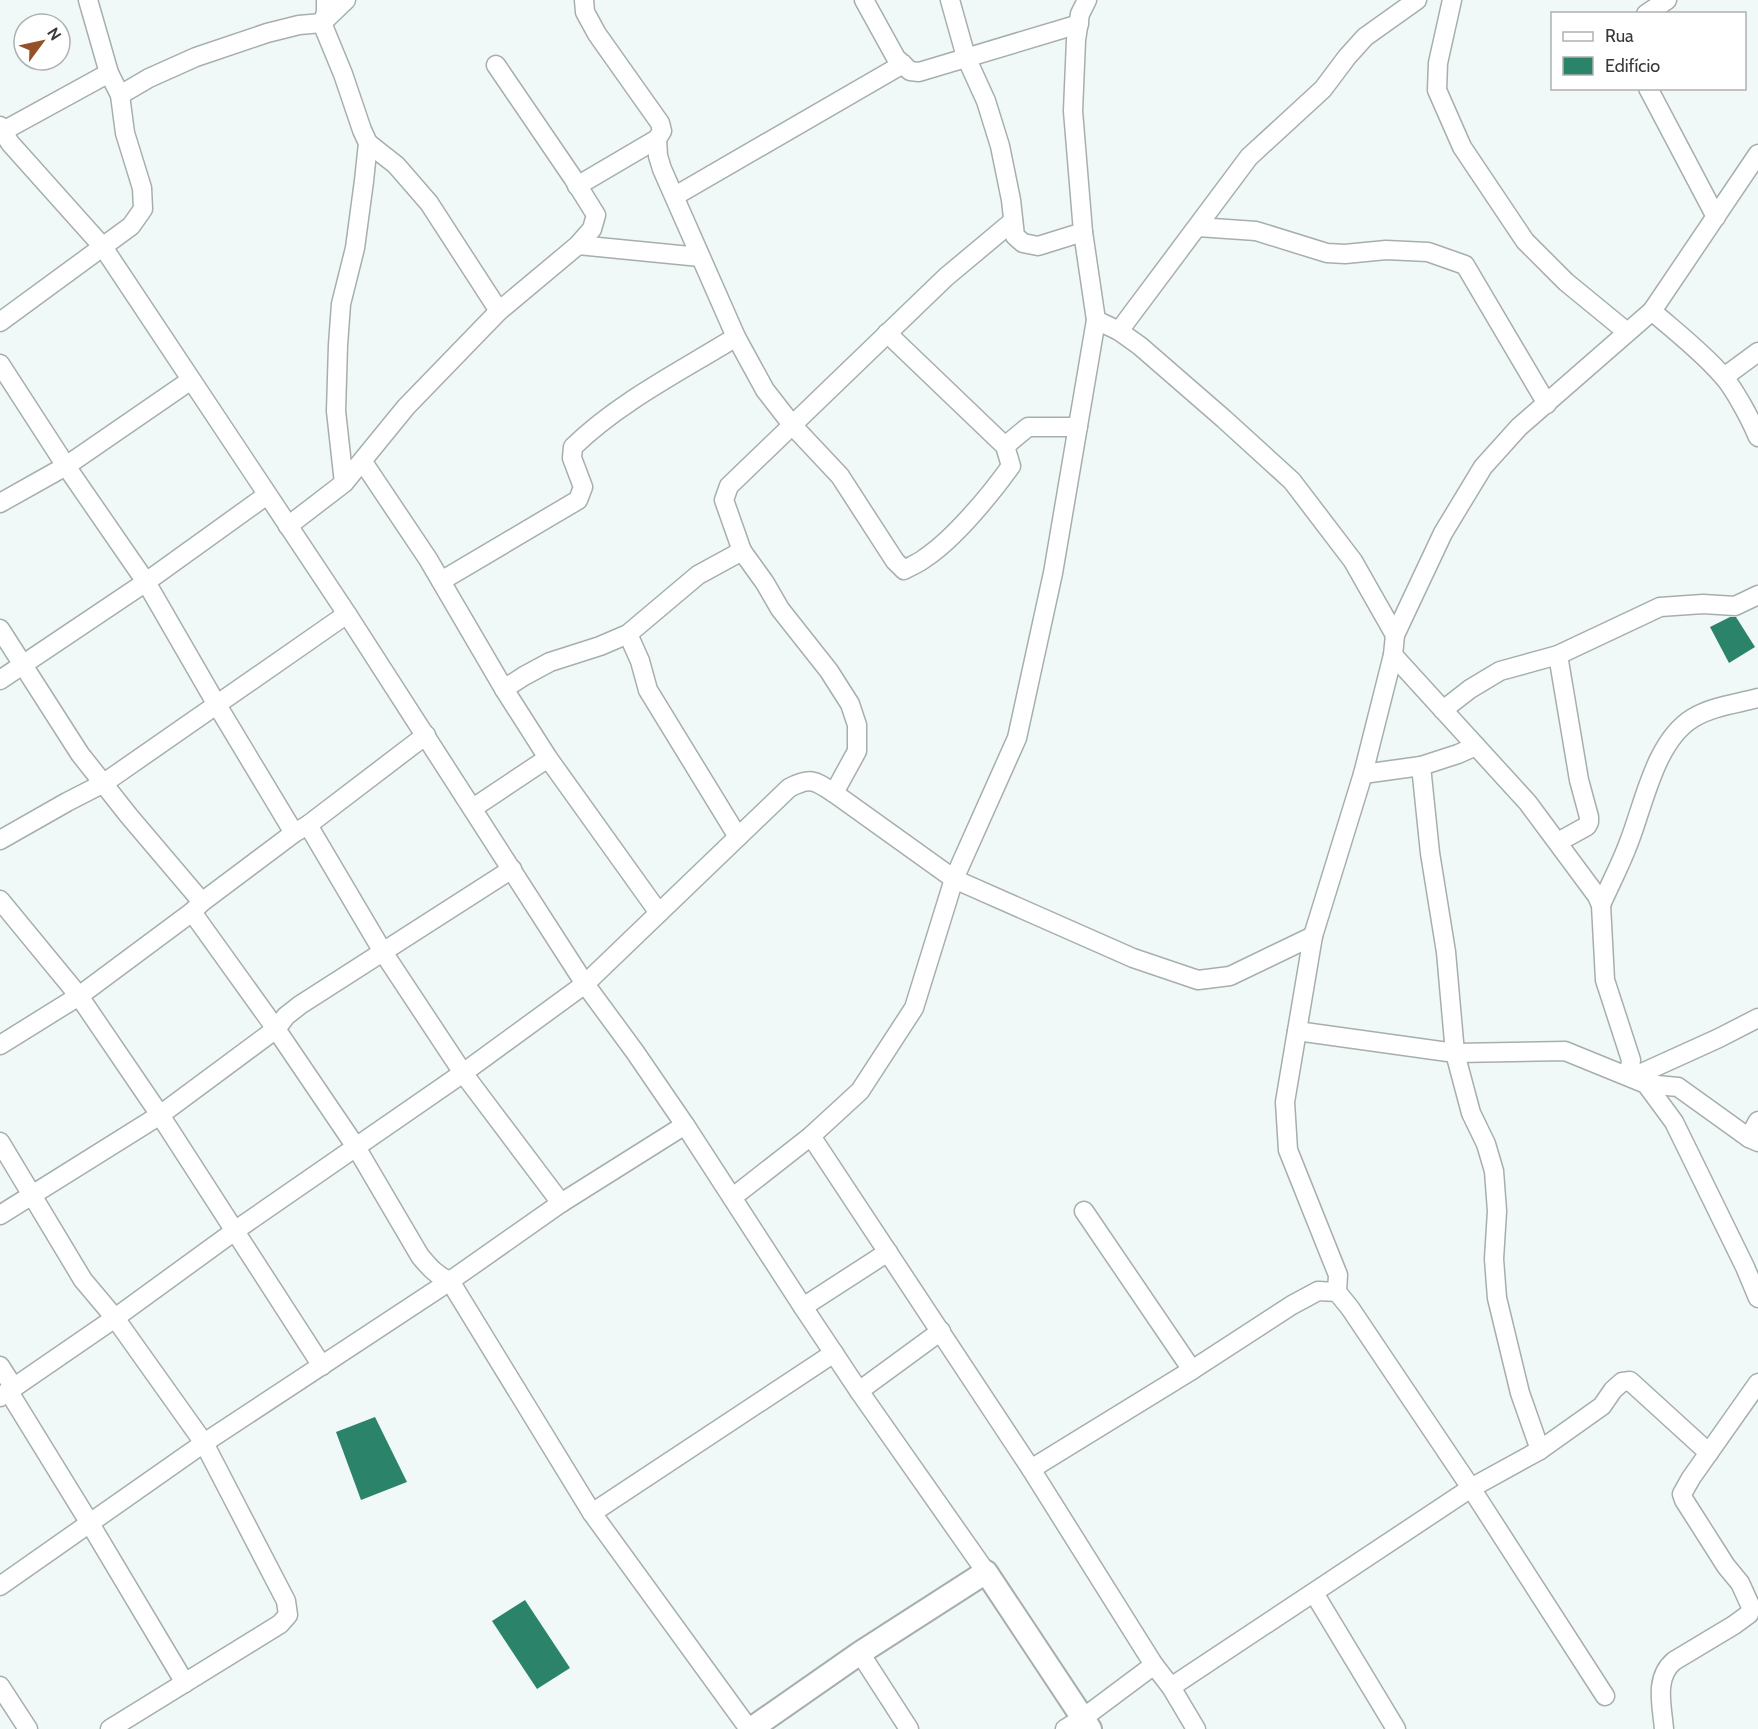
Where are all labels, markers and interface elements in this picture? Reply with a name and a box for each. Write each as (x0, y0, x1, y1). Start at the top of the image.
north arrow (12, 12, 72, 72)
legend (1551, 12, 1746, 90)
text: N (43, 24, 65, 44)
text: Rua (1605, 25, 1634, 47)
text: Edifício (1605, 55, 1660, 77)

